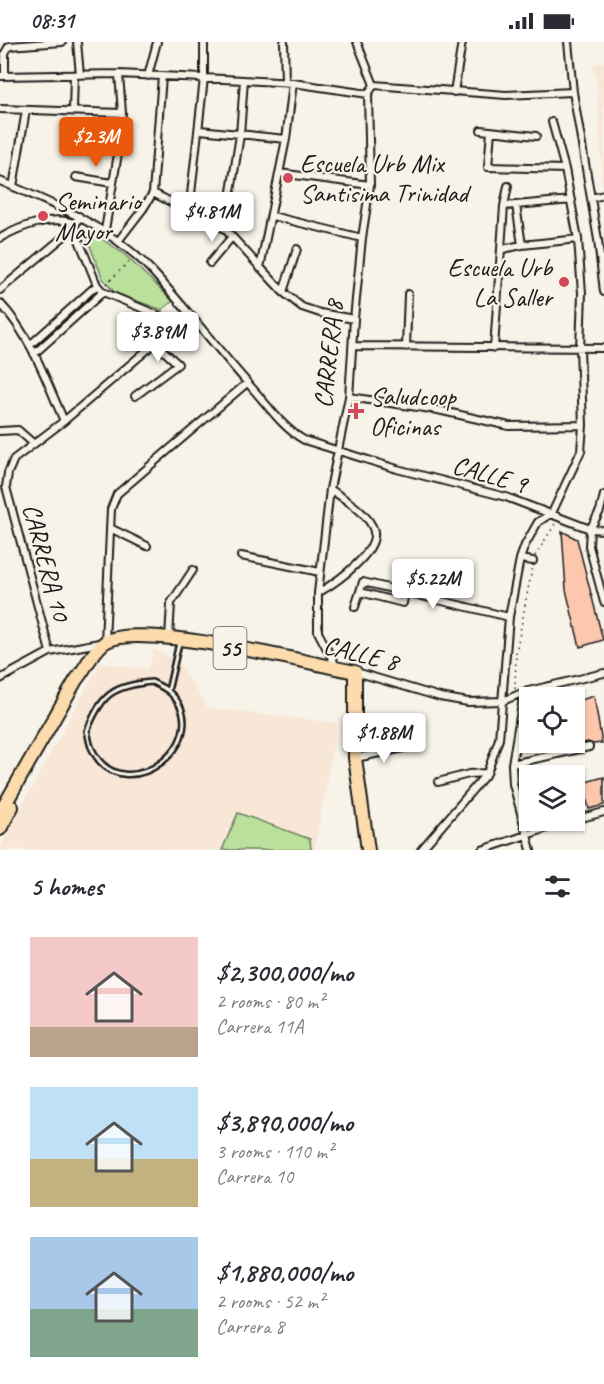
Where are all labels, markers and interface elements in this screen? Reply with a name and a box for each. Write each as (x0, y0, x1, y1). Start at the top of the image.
text: 08:31 (30, 7, 74, 35)
pin: $2.3M (54, 117, 138, 168)
text: $2.3M (73, 124, 119, 149)
place label: Escuela Urb Mix Santisima Trinidad (300, 147, 472, 210)
marker: Escuela Urb Mix Santisima Trinidad (281, 171, 295, 185)
place label: Seminario Mayor (55, 185, 144, 248)
pin: $4.81M (163, 192, 261, 243)
text: $4.81M (185, 199, 239, 224)
marker: Seminario Mayor (36, 209, 50, 223)
place label: Escuela Urb La Saller (447, 251, 555, 314)
marker: Escuela Urb La Saller (557, 275, 571, 289)
street label: CARRERA 8 (306, 296, 351, 410)
pin: $3.89M (109, 312, 207, 363)
text: $3.89M (131, 319, 185, 344)
place label: Saludcoop Oficinas (370, 380, 457, 443)
marker: Saludcoop Oficinas (347, 402, 365, 420)
street label: CALLE 9 (449, 448, 533, 501)
street label: CARRERA 10 (15, 500, 79, 626)
pin: $5.22M (384, 559, 482, 610)
text: $5.22M (406, 566, 460, 591)
road number: 55 (214, 627, 246, 669)
street label: CALLE 8 (320, 628, 404, 679)
map controls (519, 687, 585, 831)
button: locate (519, 687, 585, 753)
pin: $1.88M (335, 713, 433, 764)
text: $1.88M (357, 720, 411, 745)
button: layers (519, 765, 585, 831)
text: 5 homes (30, 870, 103, 903)
icon: filters (541, 870, 574, 903)
text: $2,300,000/mo (216, 956, 353, 989)
icon: home (78, 961, 150, 1033)
text: 2 rooms · 80 m² (216, 989, 324, 1014)
text: Carrera 11A (216, 1014, 303, 1039)
text: $3,890,000/mo (216, 1106, 353, 1139)
icon: home (78, 1111, 150, 1183)
text: 3 rooms · 110 m² (216, 1139, 333, 1164)
text: Carrera 10 (216, 1164, 293, 1189)
text: $1,880,000/mo (216, 1256, 353, 1289)
icon: home (78, 1261, 150, 1333)
text: 2 rooms · 52 m² (216, 1289, 324, 1314)
text: Carrera 8 (216, 1314, 284, 1339)

